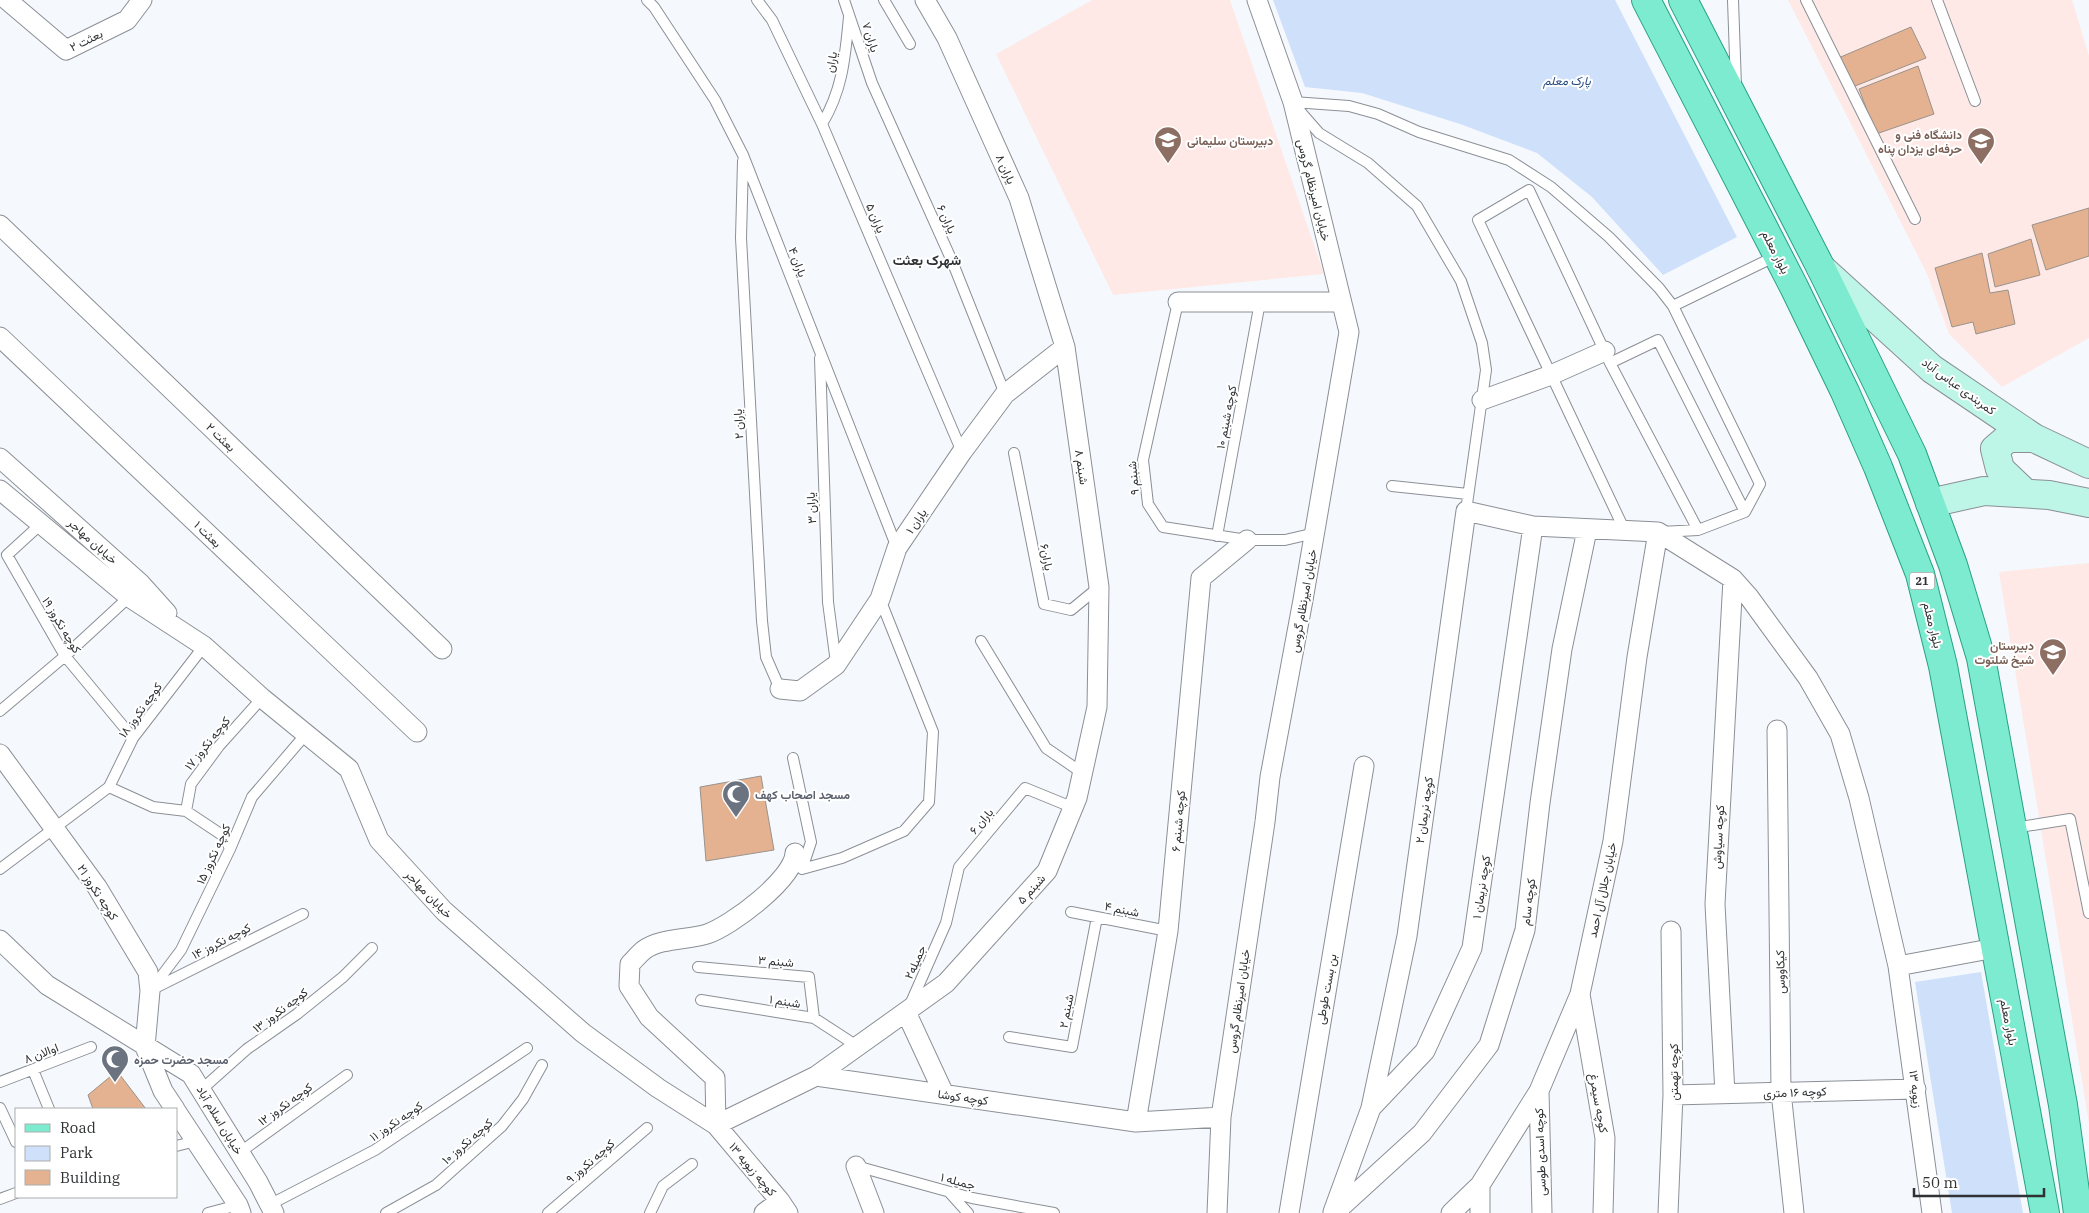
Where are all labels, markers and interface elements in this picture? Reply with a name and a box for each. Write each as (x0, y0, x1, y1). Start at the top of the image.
street label: یاران ۷ (858, 20, 883, 55)
street label: بعثت ۲ (67, 26, 105, 54)
street label: یاران (822, 50, 841, 74)
park label: پارک معلم (1542, 73, 1591, 89)
school or university icon: دبیرستان سلیمانی (1153, 125, 1183, 164)
school or university icon: دانشگاه فنی و حرفه‌ای یزدان پناه (1966, 126, 1996, 165)
place label: دانشگاه فنی و حرفه‌ای یزدان پناه (1878, 127, 1962, 157)
place label: دبیرستان سلیمانی (1187, 133, 1273, 149)
street label: خیابان امیرنظام گروس (1293, 137, 1334, 243)
street label: یاران ۸ (992, 152, 1019, 187)
street label: یاران ۵ (862, 201, 889, 236)
street label: یاران ۶ (933, 202, 960, 236)
street label: بلوار معلم (1758, 228, 1793, 277)
street label: یاران ۴ (785, 245, 811, 280)
district label: شهرک بعثت (893, 251, 961, 269)
street label: کمربندی عباس آباد (1919, 354, 1999, 419)
street label: کوچه شبنم ۱۰ (1213, 384, 1240, 450)
street label: یاران ۲ (730, 408, 747, 439)
street label: بعثت ۲ (203, 419, 239, 455)
street label: شبنم ۸ (1071, 449, 1092, 486)
street label: شبنم ۹ (1124, 460, 1143, 496)
street label: یاران ۳ (803, 491, 820, 524)
street label: یاران ۱ (902, 505, 931, 537)
street label: خیابان مهاجر (64, 514, 121, 568)
street label: بعثت ۱ (191, 517, 225, 551)
street label: یاران۶ (1036, 542, 1057, 572)
street label: خیابان امیرنظام گروس (1287, 548, 1320, 654)
road number: 21 (1910, 572, 1934, 590)
street label: کوچه نکروز ۱۹ (38, 594, 85, 656)
street label: بلوار معلم (1919, 600, 1946, 650)
school or university icon: دبیرستان شیخ شلتوت (2038, 637, 2068, 676)
place label: دبیرستان شیخ شلتوت (1974, 638, 2034, 668)
street label: کوچه نکروز ۱۸ (115, 680, 166, 741)
street label: کوچه نکروز ۱۷ (181, 713, 234, 773)
street label: کوچه نریمان ۲ (1412, 776, 1437, 844)
mosque icon: مسجد اصحاب کهف (721, 779, 751, 818)
place label: مسجد اصحاب کهف (755, 787, 851, 803)
street label: کوچه شبنم ۶ (1168, 790, 1189, 852)
street label: باران ۶ (966, 805, 997, 838)
street label: کوچه سیاوش (1709, 805, 1728, 869)
street label: کوچه نکروز ۱۵ (193, 822, 234, 887)
street label: خیابان جلال آل احمد (1585, 841, 1620, 939)
street label: کوچه نریمان ۱ (1469, 854, 1494, 920)
street label: کوچه نکروز ۲۱ (74, 861, 122, 923)
street label: خیابان مهاجر (401, 866, 456, 922)
street label: شبنم ۵ (1014, 871, 1049, 908)
street label: کوچه سام (1518, 878, 1539, 927)
street label: شبنم ۴ (1103, 898, 1141, 921)
street label: کوچه نکروز ۱۴ (189, 920, 253, 963)
street label: جمیله۲ (901, 943, 929, 981)
street label: خیابان امیرنظام گروس (1223, 948, 1254, 1054)
street label: کیکاووس (1772, 950, 1789, 994)
street label: شبنم ۳ (757, 952, 795, 971)
street label: بن بست طوطی (1312, 953, 1341, 1026)
street label: کوچه نکروز ۱۳ (249, 984, 311, 1036)
street label: شبنم ۱ (768, 991, 802, 1012)
street label: شبنم ۲ (1055, 993, 1078, 1029)
street label: بلوار معلم (1996, 997, 2021, 1047)
street label: اوالان ۸ (22, 1040, 61, 1067)
street label: کوچه تهمتن (1666, 1043, 1682, 1101)
mosque icon: مسجد حضرت حمزه (100, 1044, 130, 1083)
place label: مسجد حضرت حمزه (134, 1052, 229, 1068)
street label: زیویه ۱۳ (1905, 1069, 1926, 1109)
street label: کوچه سیمرغ (1584, 1072, 1612, 1134)
street label: کوچه نکروز ۱۲ (255, 1079, 316, 1130)
street label: خیابان اسلام آباد (193, 1083, 246, 1158)
street label: کوچه ۱۶ متری (1763, 1083, 1827, 1102)
street label: کوچه کوشا (937, 1086, 989, 1109)
street label: کوچه نکروز ۱۱ (367, 1098, 426, 1145)
legend (15, 1108, 178, 1198)
street label: کوچه اسدی طوسی (1531, 1108, 1550, 1196)
street label: کوچه نکروز ۱۰ (439, 1115, 496, 1168)
text: Road (60, 1118, 96, 1137)
street label: کوچه نکروز ۹ (563, 1136, 618, 1187)
street label: کوچه زیویه ۱۳ (725, 1139, 780, 1200)
text: Park (60, 1143, 93, 1162)
scale bar (1914, 1166, 2044, 1198)
text: Building (60, 1168, 120, 1187)
street label: جمیله ۱ (939, 1169, 977, 1193)
text: 50 m (1922, 1173, 1958, 1192)

